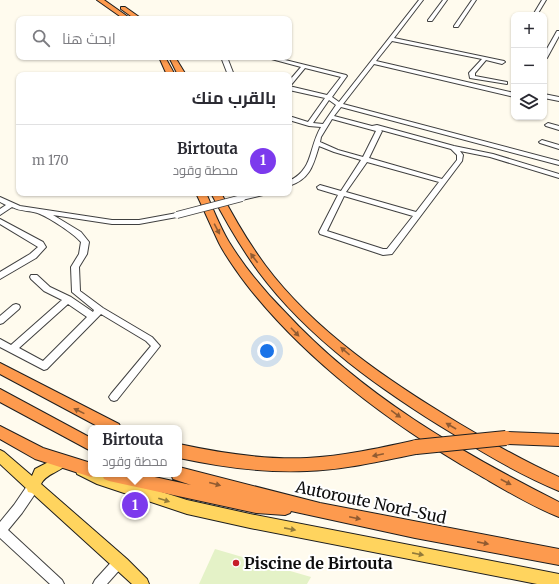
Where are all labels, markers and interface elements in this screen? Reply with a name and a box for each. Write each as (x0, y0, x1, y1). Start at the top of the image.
map controls (511, 12, 547, 120)
button: + (511, 12, 547, 48)
search box (16, 16, 292, 60)
icon: search (30, 27, 52, 49)
text: ابحث هنا (62, 29, 116, 48)
button: − (511, 48, 547, 84)
button: layers (511, 84, 547, 120)
text: بالقرب منك (192, 87, 276, 109)
text: Birtouta (177, 139, 238, 158)
text: 170 m (32, 152, 69, 169)
text: 1 (260, 152, 266, 169)
text: محطة وقود (173, 162, 238, 179)
one-way arrow (214, 223, 220, 234)
one-way arrow (251, 253, 259, 263)
one-way arrow (290, 327, 300, 337)
your location (257, 341, 277, 361)
one-way arrow (339, 346, 350, 355)
one-way arrow (73, 408, 84, 414)
one-way arrow (391, 410, 401, 418)
one-way arrow (445, 422, 457, 429)
popup (88, 425, 182, 477)
text: Birtouta (102, 430, 163, 449)
text: محطة وقود (102, 453, 168, 470)
one-way arrow (372, 453, 384, 459)
street label: Autoroute Nord-Sud (293, 476, 449, 528)
one-way arrow (500, 479, 512, 485)
one-way arrow (209, 482, 222, 488)
pin: 1 (122, 490, 148, 520)
one-way arrow (158, 497, 170, 503)
one-way arrow (349, 515, 362, 521)
one-way arrow (284, 527, 296, 533)
one-way arrow (477, 540, 489, 546)
one-way arrow (412, 551, 424, 557)
place label: Piscine de Birtouta (244, 553, 393, 573)
marker: Piscine de Birtouta (231, 558, 241, 568)

